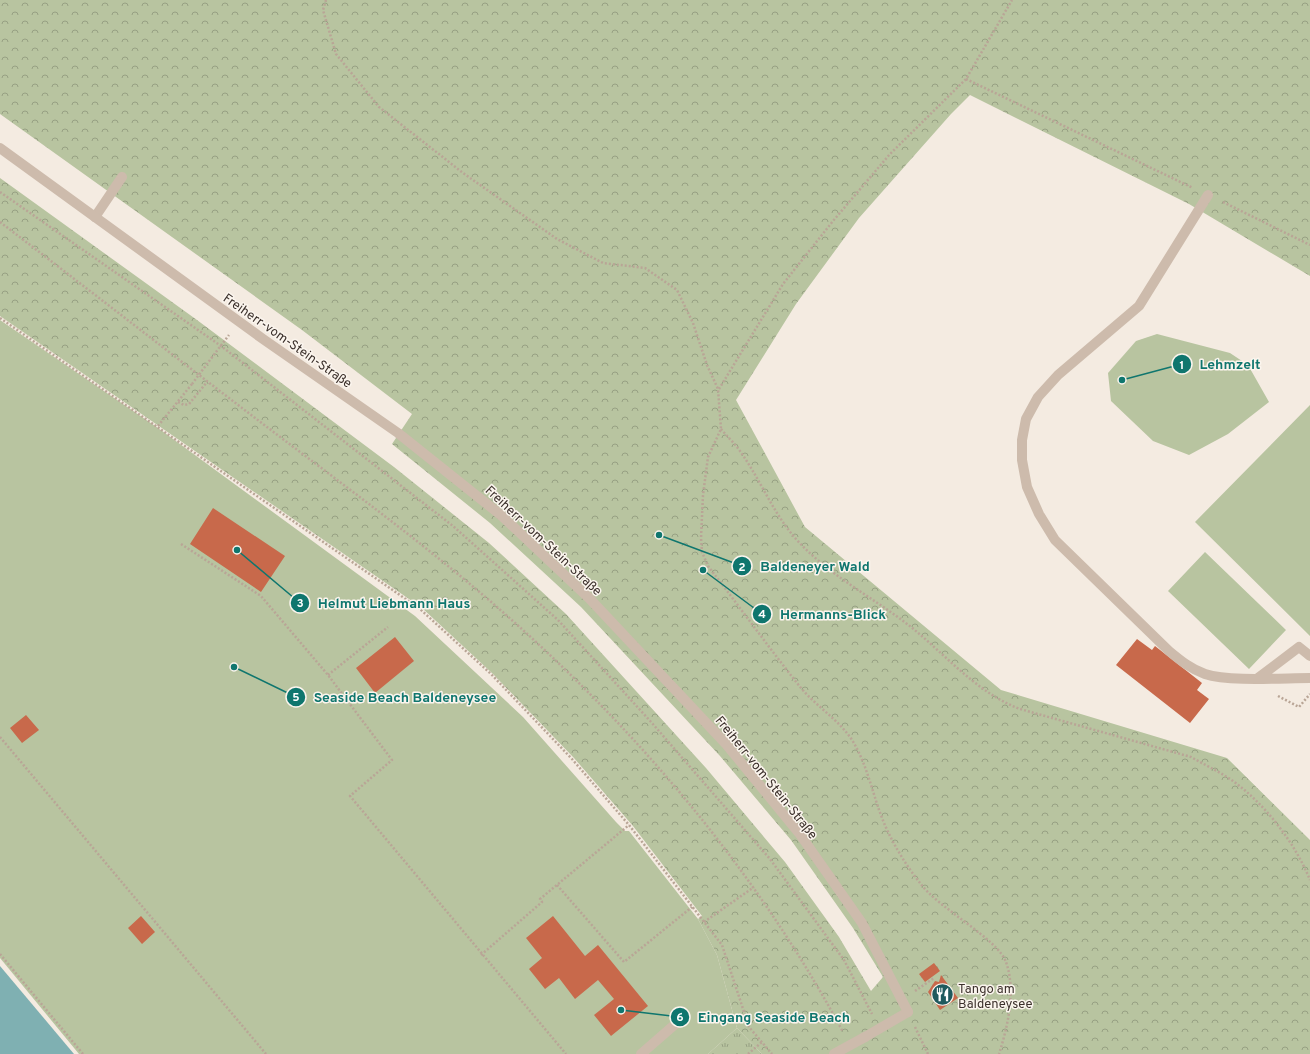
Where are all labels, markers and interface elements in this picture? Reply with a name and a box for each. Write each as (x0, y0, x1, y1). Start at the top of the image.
street label: Freiherr-vom-Stein-Straße (219, 291, 354, 392)
callout: Lehmzelt (1172, 351, 1269, 377)
text: Lehmzelt (1199, 357, 1261, 374)
text: 1 (1180, 358, 1184, 374)
street label: Freiherr-vom-Stein-Straße (481, 483, 604, 600)
callout: Baldeneyer Wald (732, 553, 877, 579)
text: Baldeneyer Wald (760, 559, 870, 576)
text: 2 (738, 560, 746, 576)
callout: Helmut Liebmann Haus (290, 590, 478, 616)
text: 3 (296, 596, 304, 612)
text: Helmut Liebmann Haus (318, 596, 470, 613)
callout: Hermanns-Blick (752, 601, 894, 627)
text: 4 (758, 607, 766, 623)
text: Hermanns-Blick (780, 607, 886, 624)
callout: Seaside Beach Baldeneysee (286, 684, 504, 710)
text: 5 (292, 690, 300, 706)
text: Seaside Beach Baldeneysee (314, 690, 496, 707)
street label: Freiherr-vom-Stein-Straße (711, 713, 820, 843)
restaurant icon: Tango am Baldeneysee (930, 982, 956, 1008)
place label: Tango am Baldeneysee (958, 982, 1032, 1013)
callout: Eingang Seaside Beach (670, 1004, 858, 1030)
text: 6 (676, 1010, 684, 1026)
text: Eingang Seaside Beach (698, 1010, 850, 1027)

